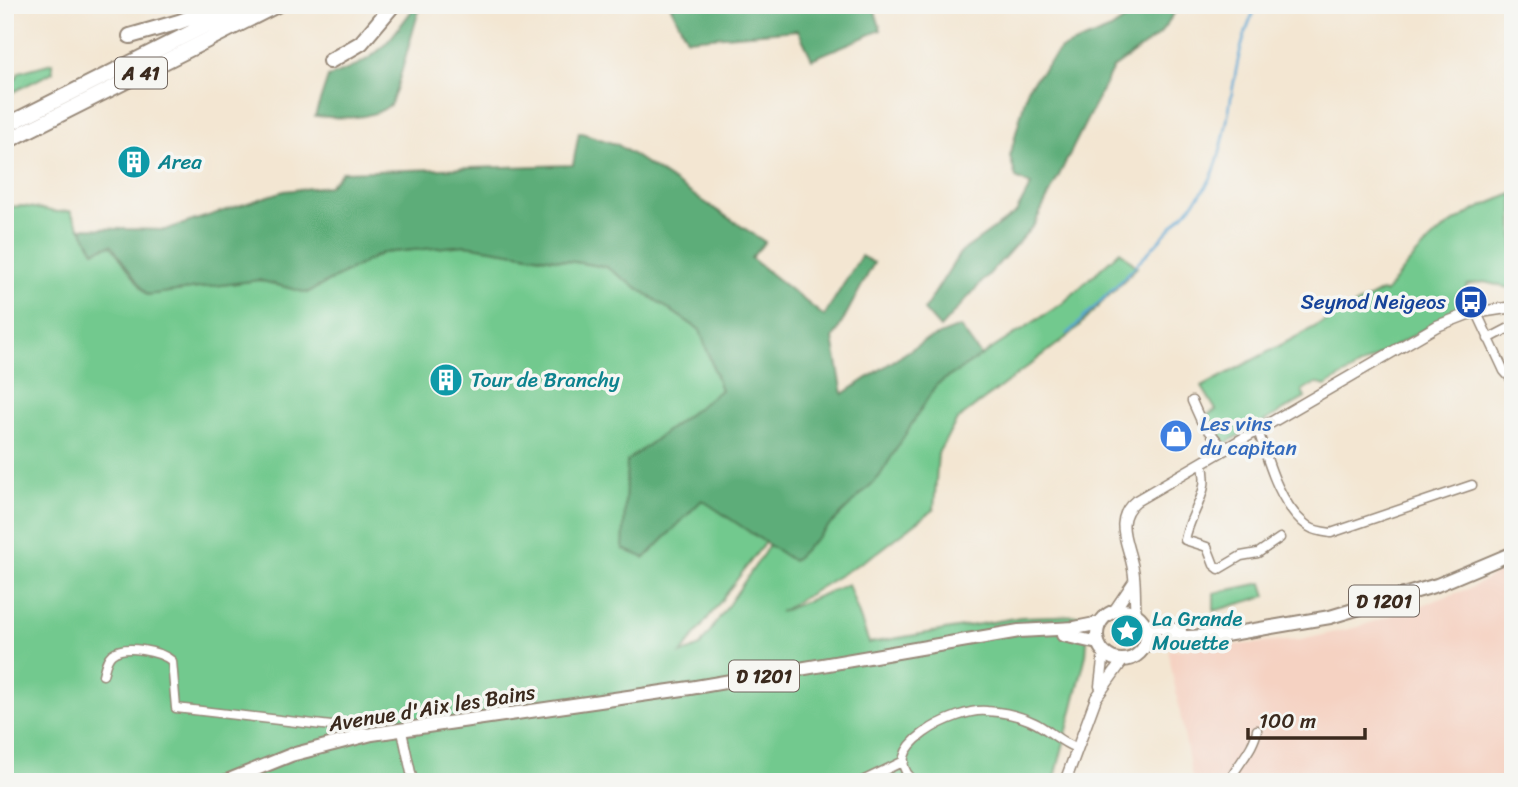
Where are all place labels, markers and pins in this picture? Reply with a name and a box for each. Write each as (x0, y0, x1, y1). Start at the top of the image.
building icon: Area (115, 143, 153, 181)
place label: Area (157, 143, 202, 181)
place label: Seynod Neigeos (1301, 283, 1446, 321)
bus stop icon: Seynod Neigeos (1452, 283, 1490, 321)
building icon: Tour de Branchy (427, 361, 465, 399)
place label: Tour de Branchy (471, 361, 620, 399)
place label: Les vins du capitan (1200, 405, 1297, 467)
shop icon: Les vins du capitan (1157, 417, 1195, 455)
place label: La Grande Mouette (1152, 600, 1242, 662)
place icon: La Grande Mouette (1108, 612, 1146, 650)

